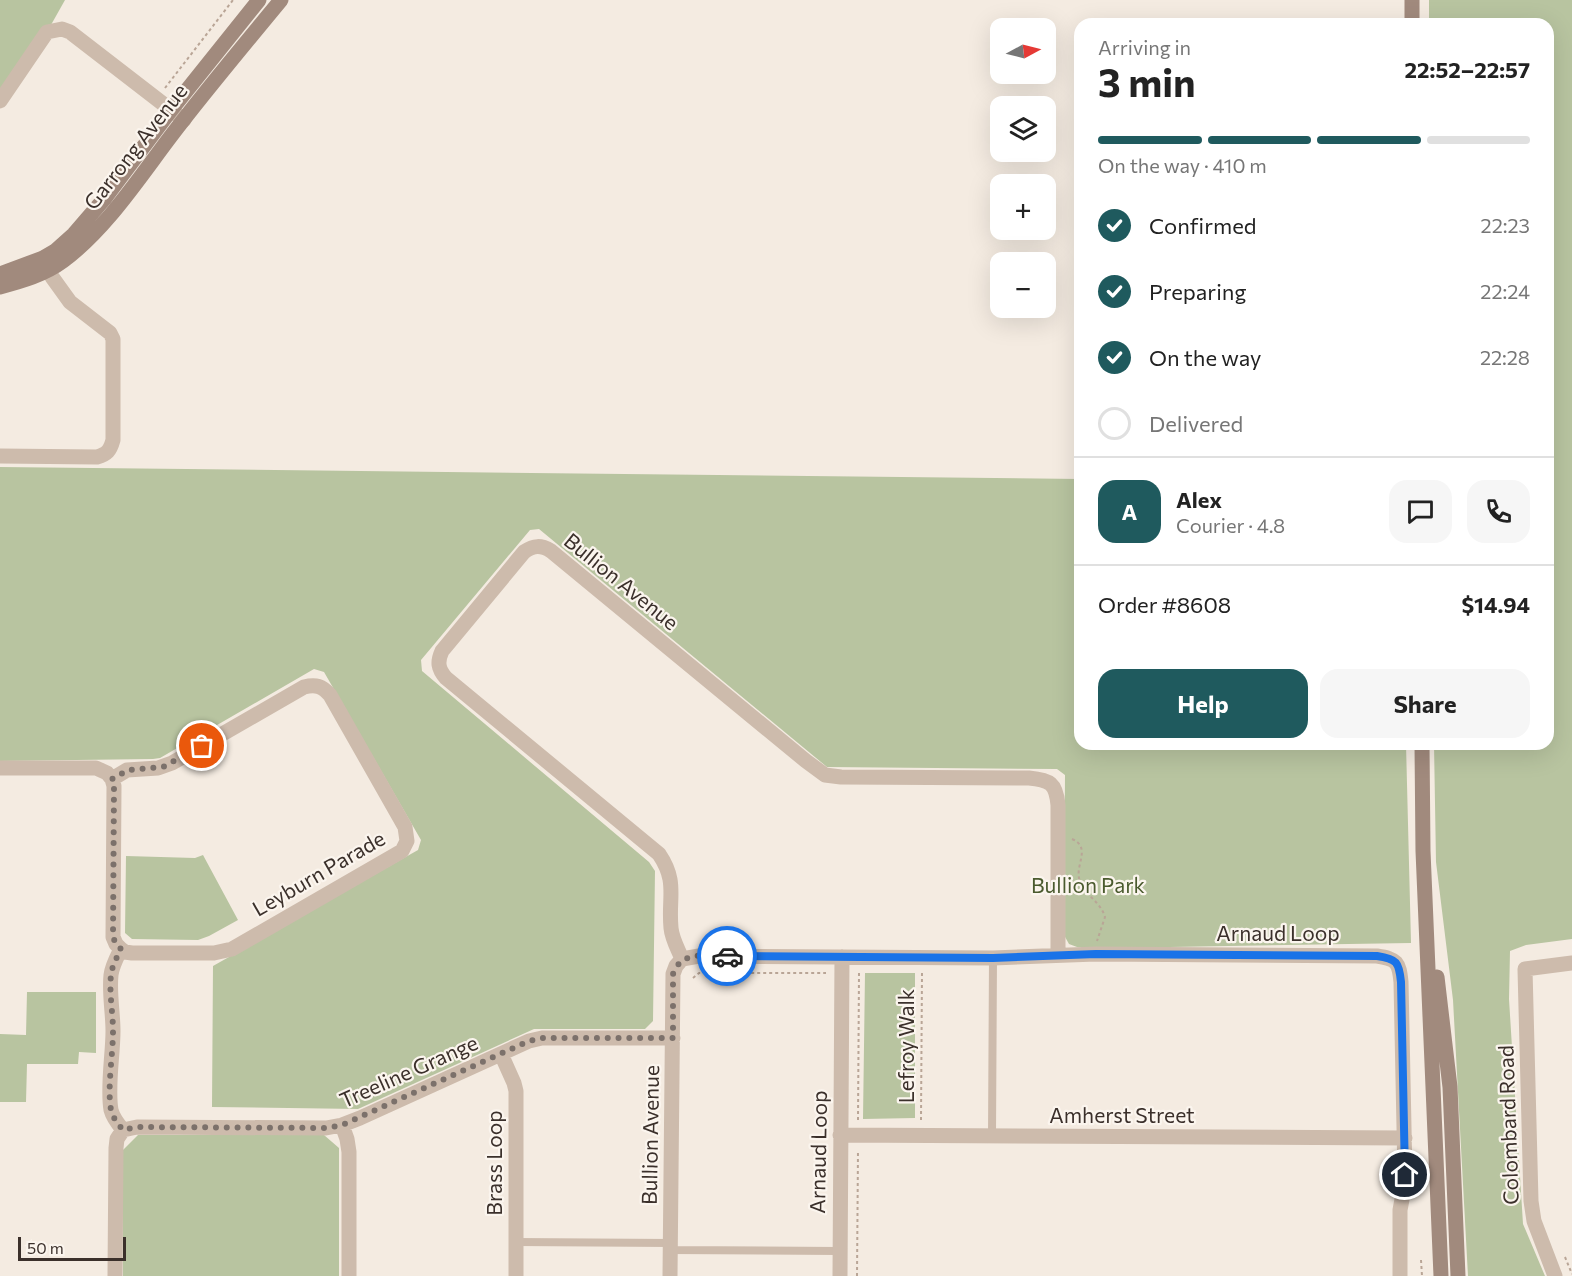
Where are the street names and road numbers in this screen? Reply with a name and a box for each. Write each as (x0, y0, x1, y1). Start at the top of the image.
street label: Garrong Avenue (78, 78, 192, 214)
street label: Bullion Avenue (560, 527, 684, 635)
street label: Leyburn Parade (248, 825, 389, 921)
street label: Arnaud Loop (1216, 920, 1340, 945)
street label: Lefroy Walk (893, 989, 918, 1103)
street label: Treeline Grange (335, 1029, 481, 1112)
street label: Colombard Road (1492, 1045, 1523, 1205)
street label: Bullion Avenue (636, 1065, 663, 1205)
street label: Arnaud Loop (804, 1090, 831, 1214)
street label: Amherst Street (1049, 1102, 1195, 1127)
street label: Brass Loop (481, 1110, 506, 1216)

